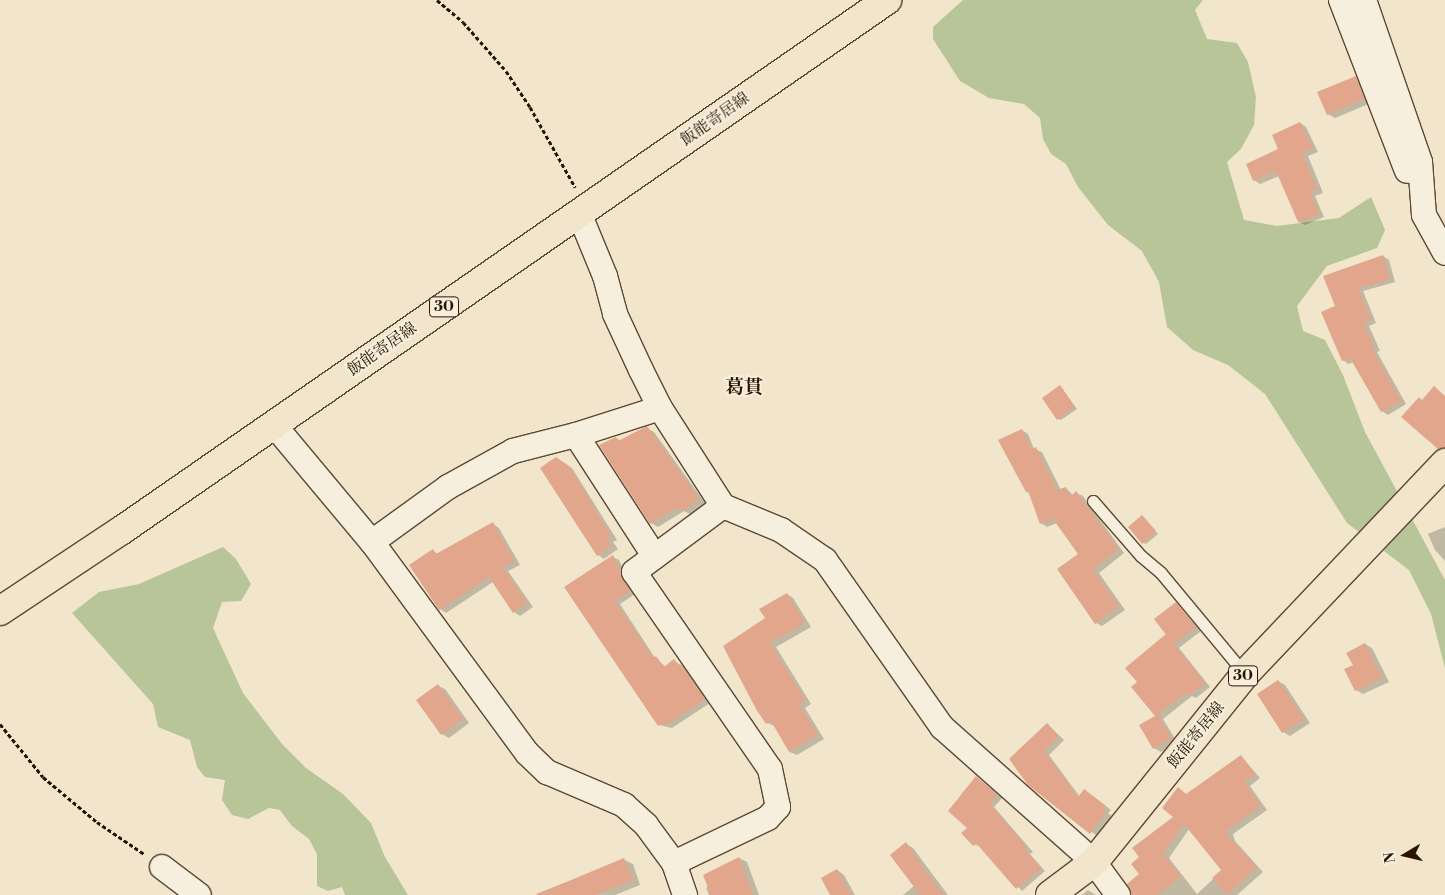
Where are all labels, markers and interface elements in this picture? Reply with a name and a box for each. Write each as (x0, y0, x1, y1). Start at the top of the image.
street label: 飯能寄居線 (677, 88, 753, 150)
road number: 30 (429, 294, 459, 320)
street label: 飯能寄居線 (344, 318, 420, 380)
district label: 葛貫 (725, 377, 763, 399)
road number: 30 (1228, 664, 1258, 688)
street label: 飯能寄居線 (1163, 698, 1229, 772)
north arrow (1380, 830, 1430, 880)
text: N (1380, 850, 1400, 864)

